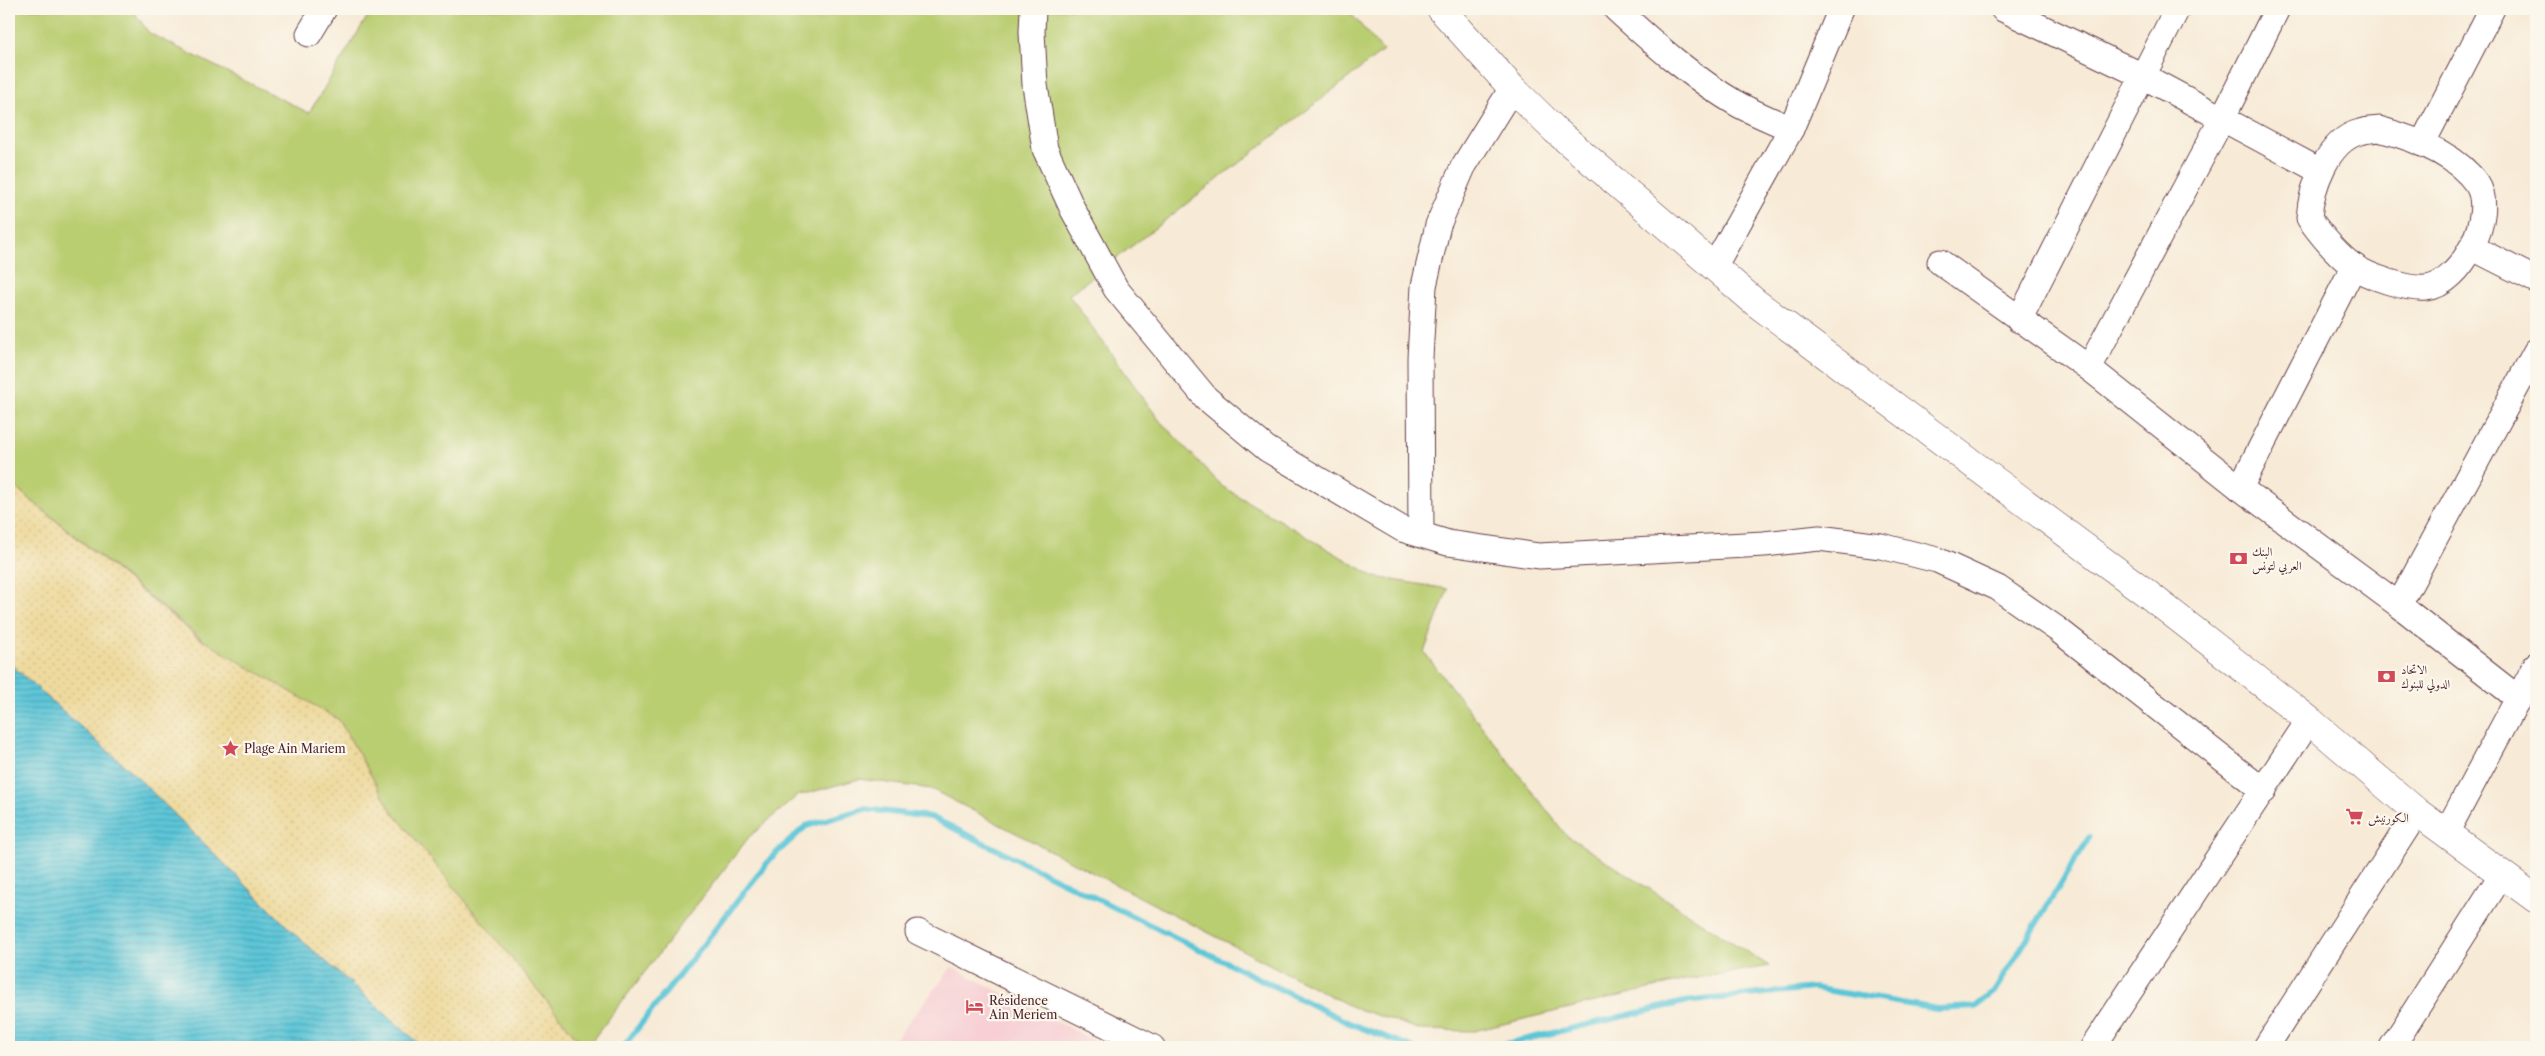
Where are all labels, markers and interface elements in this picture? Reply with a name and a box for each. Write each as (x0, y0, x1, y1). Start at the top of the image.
place label: البنك العربي لتونس (2252, 544, 2302, 576)
bank icon: البنك العربي لتونس (2228, 548, 2248, 568)
place label: الاتحاد الدولي للبنوك (2401, 662, 2451, 694)
bank icon: الاتحاد الدولي للبنوك (2377, 666, 2397, 686)
place icon: Plage Ain Mariem (220, 738, 240, 758)
place label: Plage Ain Mariem (244, 741, 346, 756)
supermarket icon: الكورنيش (2344, 807, 2364, 827)
place label: الكورنيش (2368, 810, 2409, 827)
place label: Résidence Ain Meriem (988, 993, 1057, 1022)
hotel icon: Résidence Ain Meriem (965, 997, 985, 1017)

